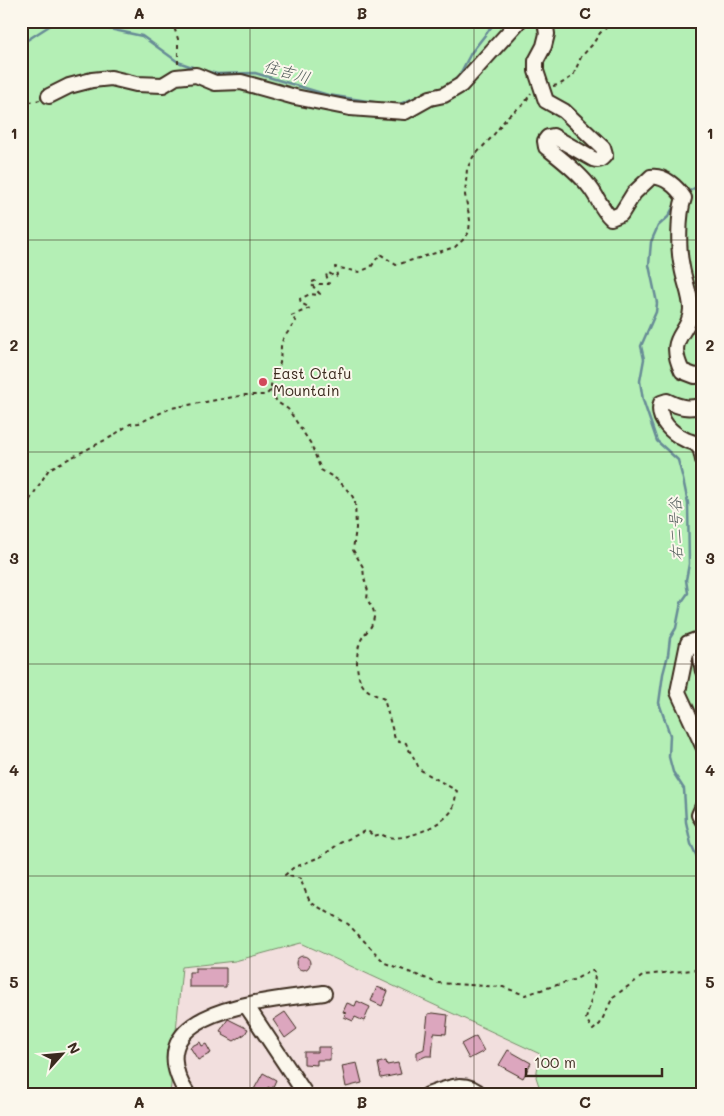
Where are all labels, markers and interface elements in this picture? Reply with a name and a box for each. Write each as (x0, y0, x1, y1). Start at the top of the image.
text: A (133, 2, 145, 23)
text: B (357, 2, 367, 23)
text: C (579, 2, 591, 23)
water label: 住吉川 (261, 54, 313, 88)
text: 1 (10, 122, 18, 143)
text: 1 (706, 122, 714, 143)
text: 2 (10, 334, 19, 355)
text: 2 (706, 334, 715, 355)
place label: East Otafu Mountain (273, 363, 352, 400)
marker: East Otafu Mountain (257, 376, 269, 388)
water label: 右二号谷 (663, 496, 687, 561)
text: 3 (9, 547, 19, 568)
text: 3 (705, 547, 715, 568)
text: 4 (9, 759, 19, 780)
text: 4 (705, 759, 715, 780)
text: 5 (9, 971, 19, 992)
text: 5 (705, 971, 715, 992)
north arrow (38, 1028, 88, 1078)
text: N (63, 1039, 85, 1057)
scale bar (526, 1046, 663, 1078)
text: 100 m (534, 1052, 576, 1072)
text: A (133, 1091, 145, 1112)
text: B (357, 1091, 367, 1112)
text: C (579, 1091, 591, 1112)

